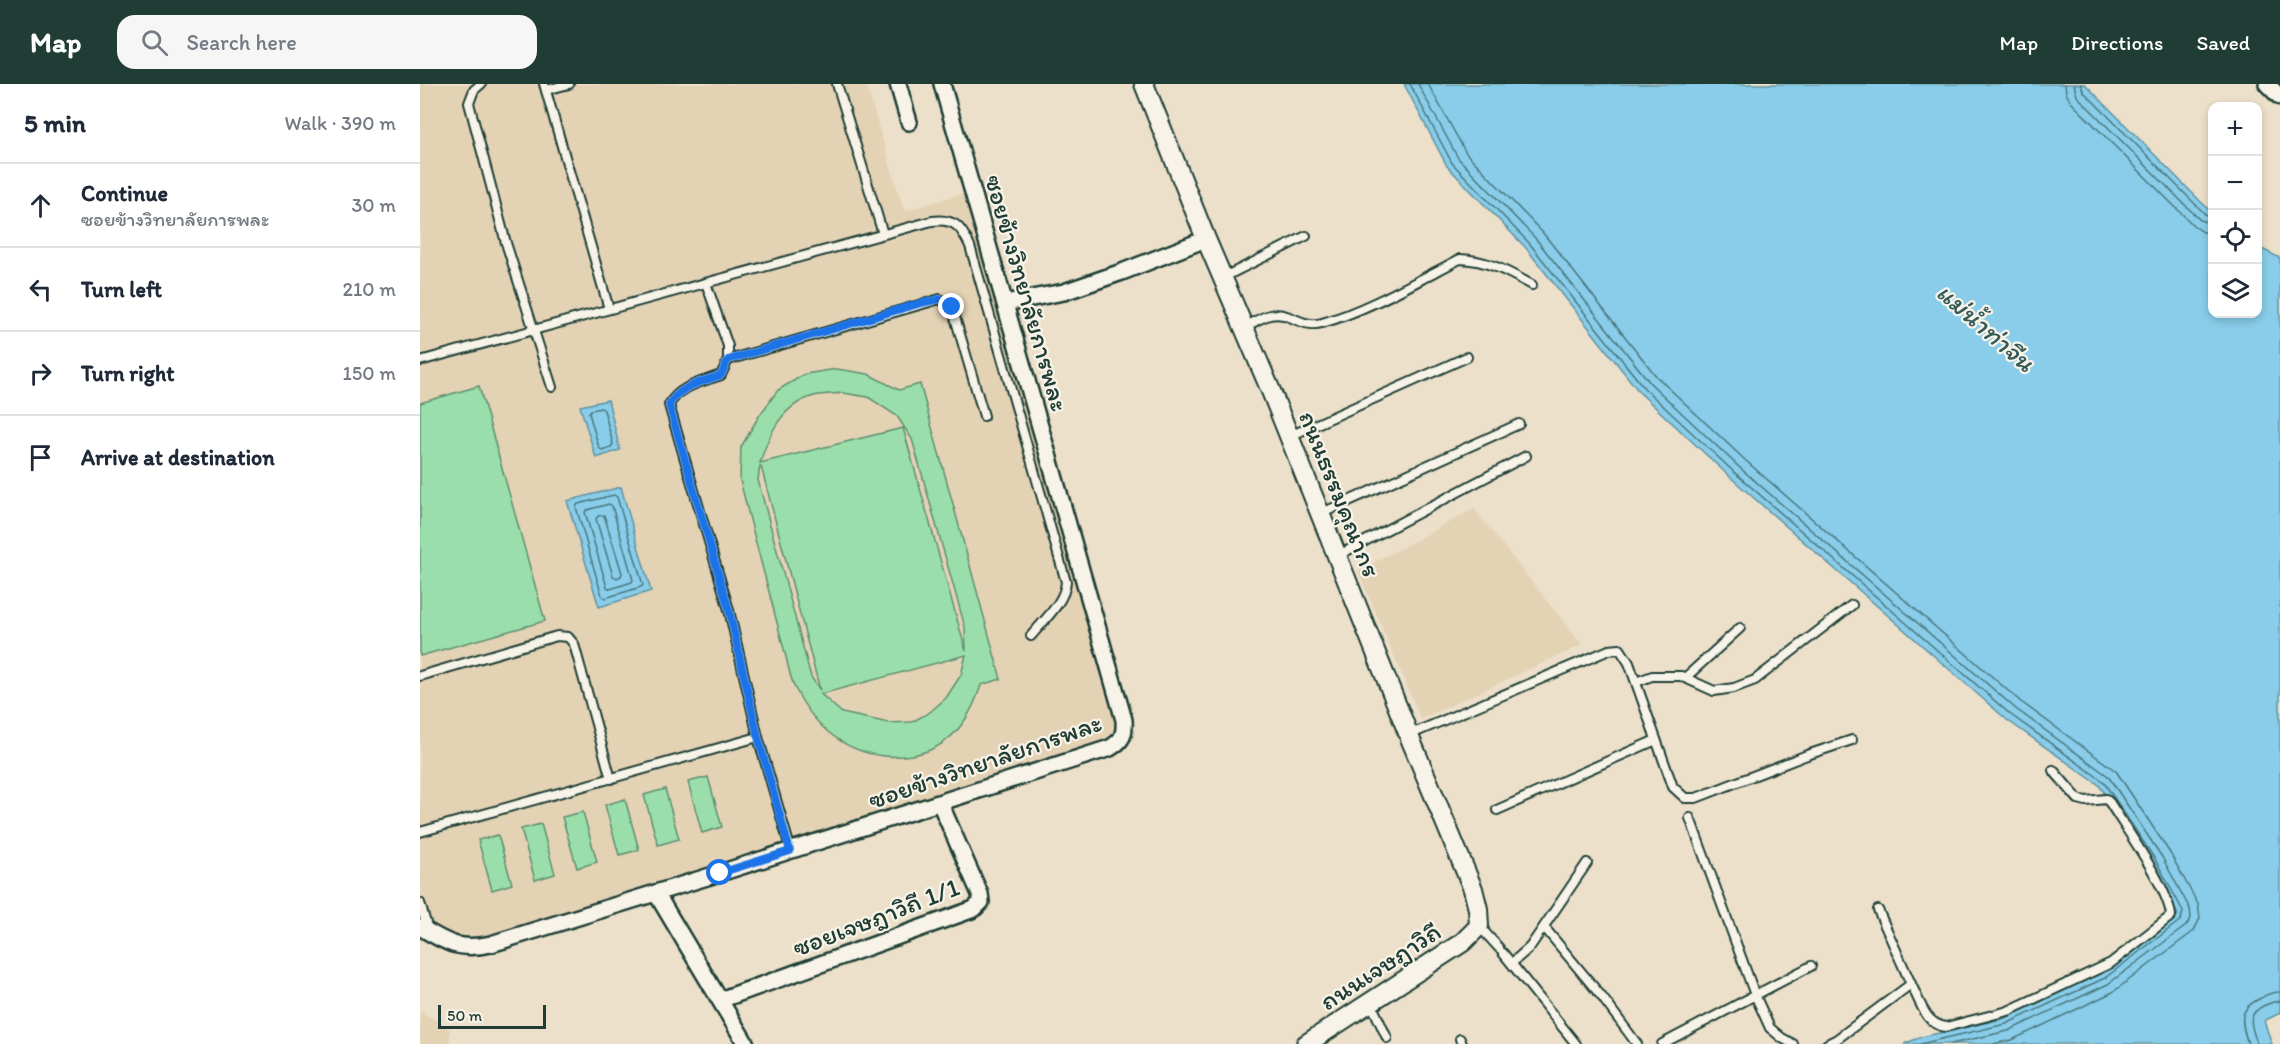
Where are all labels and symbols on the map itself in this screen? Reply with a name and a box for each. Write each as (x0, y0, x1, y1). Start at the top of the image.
street label: ซอยข้างวิทยาลัยการพละ (978, 171, 1076, 415)
water label: แม่น้ำท่าจีน (1930, 275, 2043, 379)
route end (938, 293, 964, 319)
street label: ถนนธรรมคุณากร (1290, 406, 1388, 583)
street label: ซอยข้างวิทยาลัยการพละ (864, 706, 1106, 816)
route start (706, 859, 732, 885)
street label: ซอยเจษฎาวิถี 1/1 (788, 871, 964, 963)
street label: ถนนเจษฎาวิถี (1313, 915, 1447, 1017)
scale bar (438, 1002, 546, 1030)

